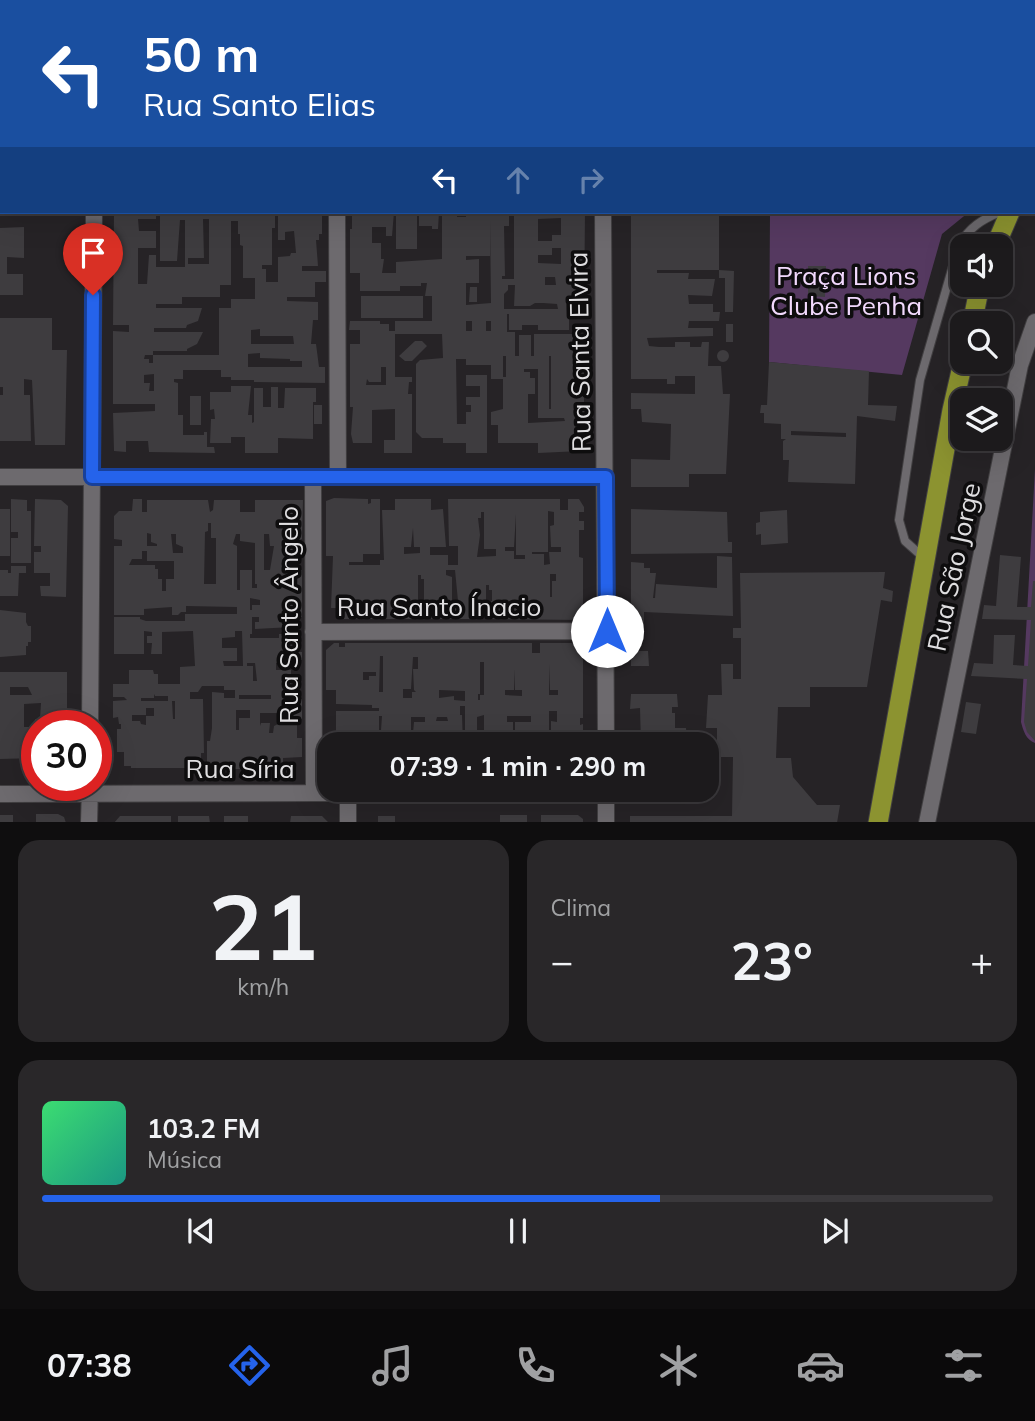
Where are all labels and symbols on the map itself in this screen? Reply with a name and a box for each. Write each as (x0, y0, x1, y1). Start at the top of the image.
pin (63, 223, 123, 295)
street label: Rua Santa Elvira (561, 252, 598, 452)
park label: Praça Lions Clube Penha (770, 259, 922, 322)
street label: Rua São Jorge (920, 480, 987, 654)
street label: Rua Santo Ângelo (272, 506, 305, 724)
street label: Rua Santo Ínacio (337, 590, 541, 623)
position arrow (570, 594, 644, 668)
speed limit sign: 30 (21, 710, 112, 801)
street label: Rua Síria (186, 752, 295, 785)

